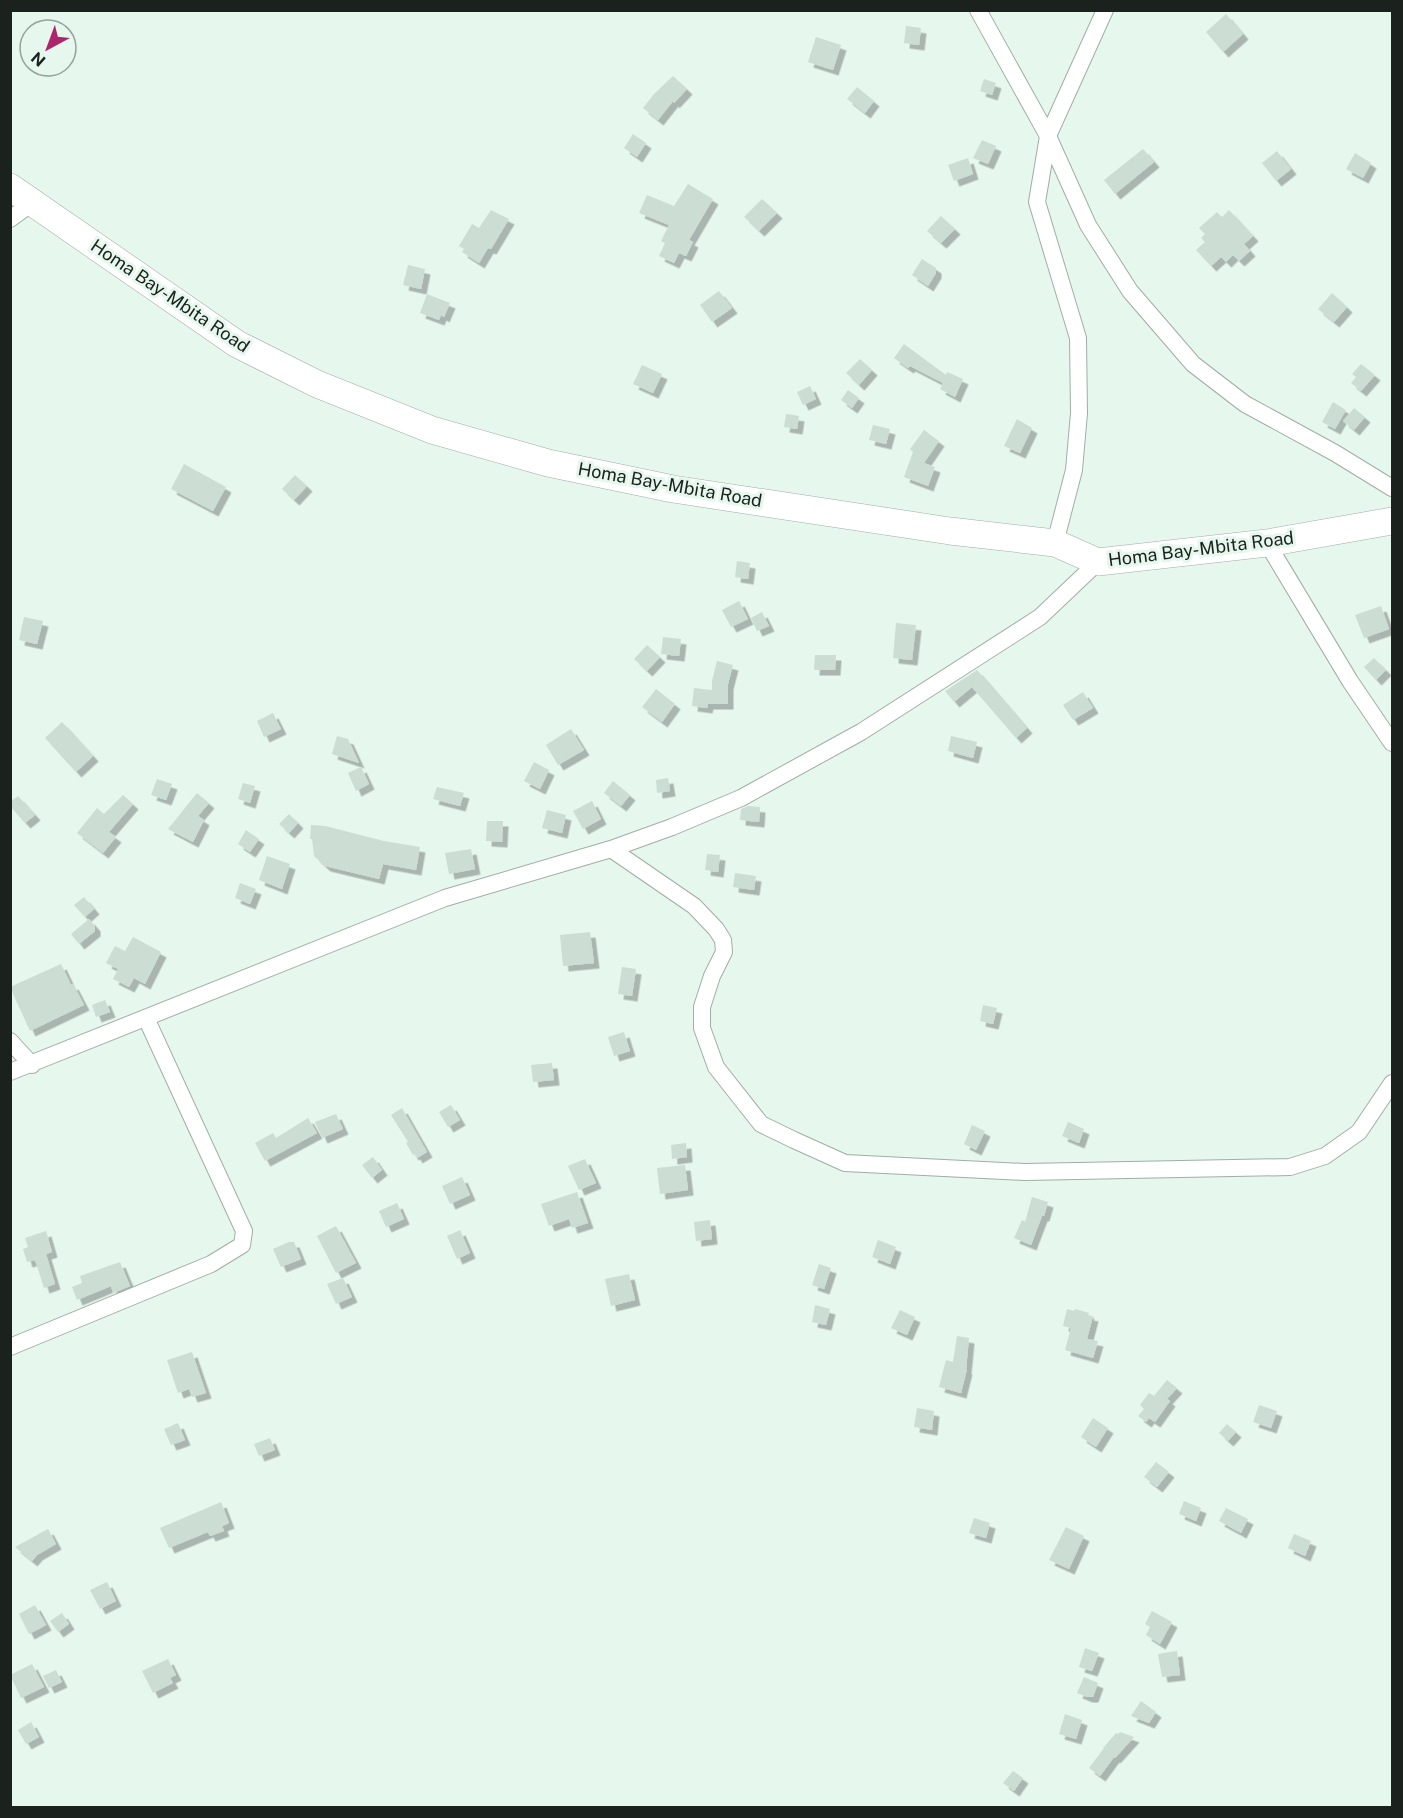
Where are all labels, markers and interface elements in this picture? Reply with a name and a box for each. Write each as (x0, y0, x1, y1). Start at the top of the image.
north arrow (18, 18, 78, 78)
text: N (28, 48, 49, 70)
street label: Homa Bay-Mbita Road (87, 235, 254, 357)
street label: Homa Bay-Mbita Road (576, 458, 764, 511)
street label: Homa Bay-Mbita Road (1107, 527, 1295, 570)

